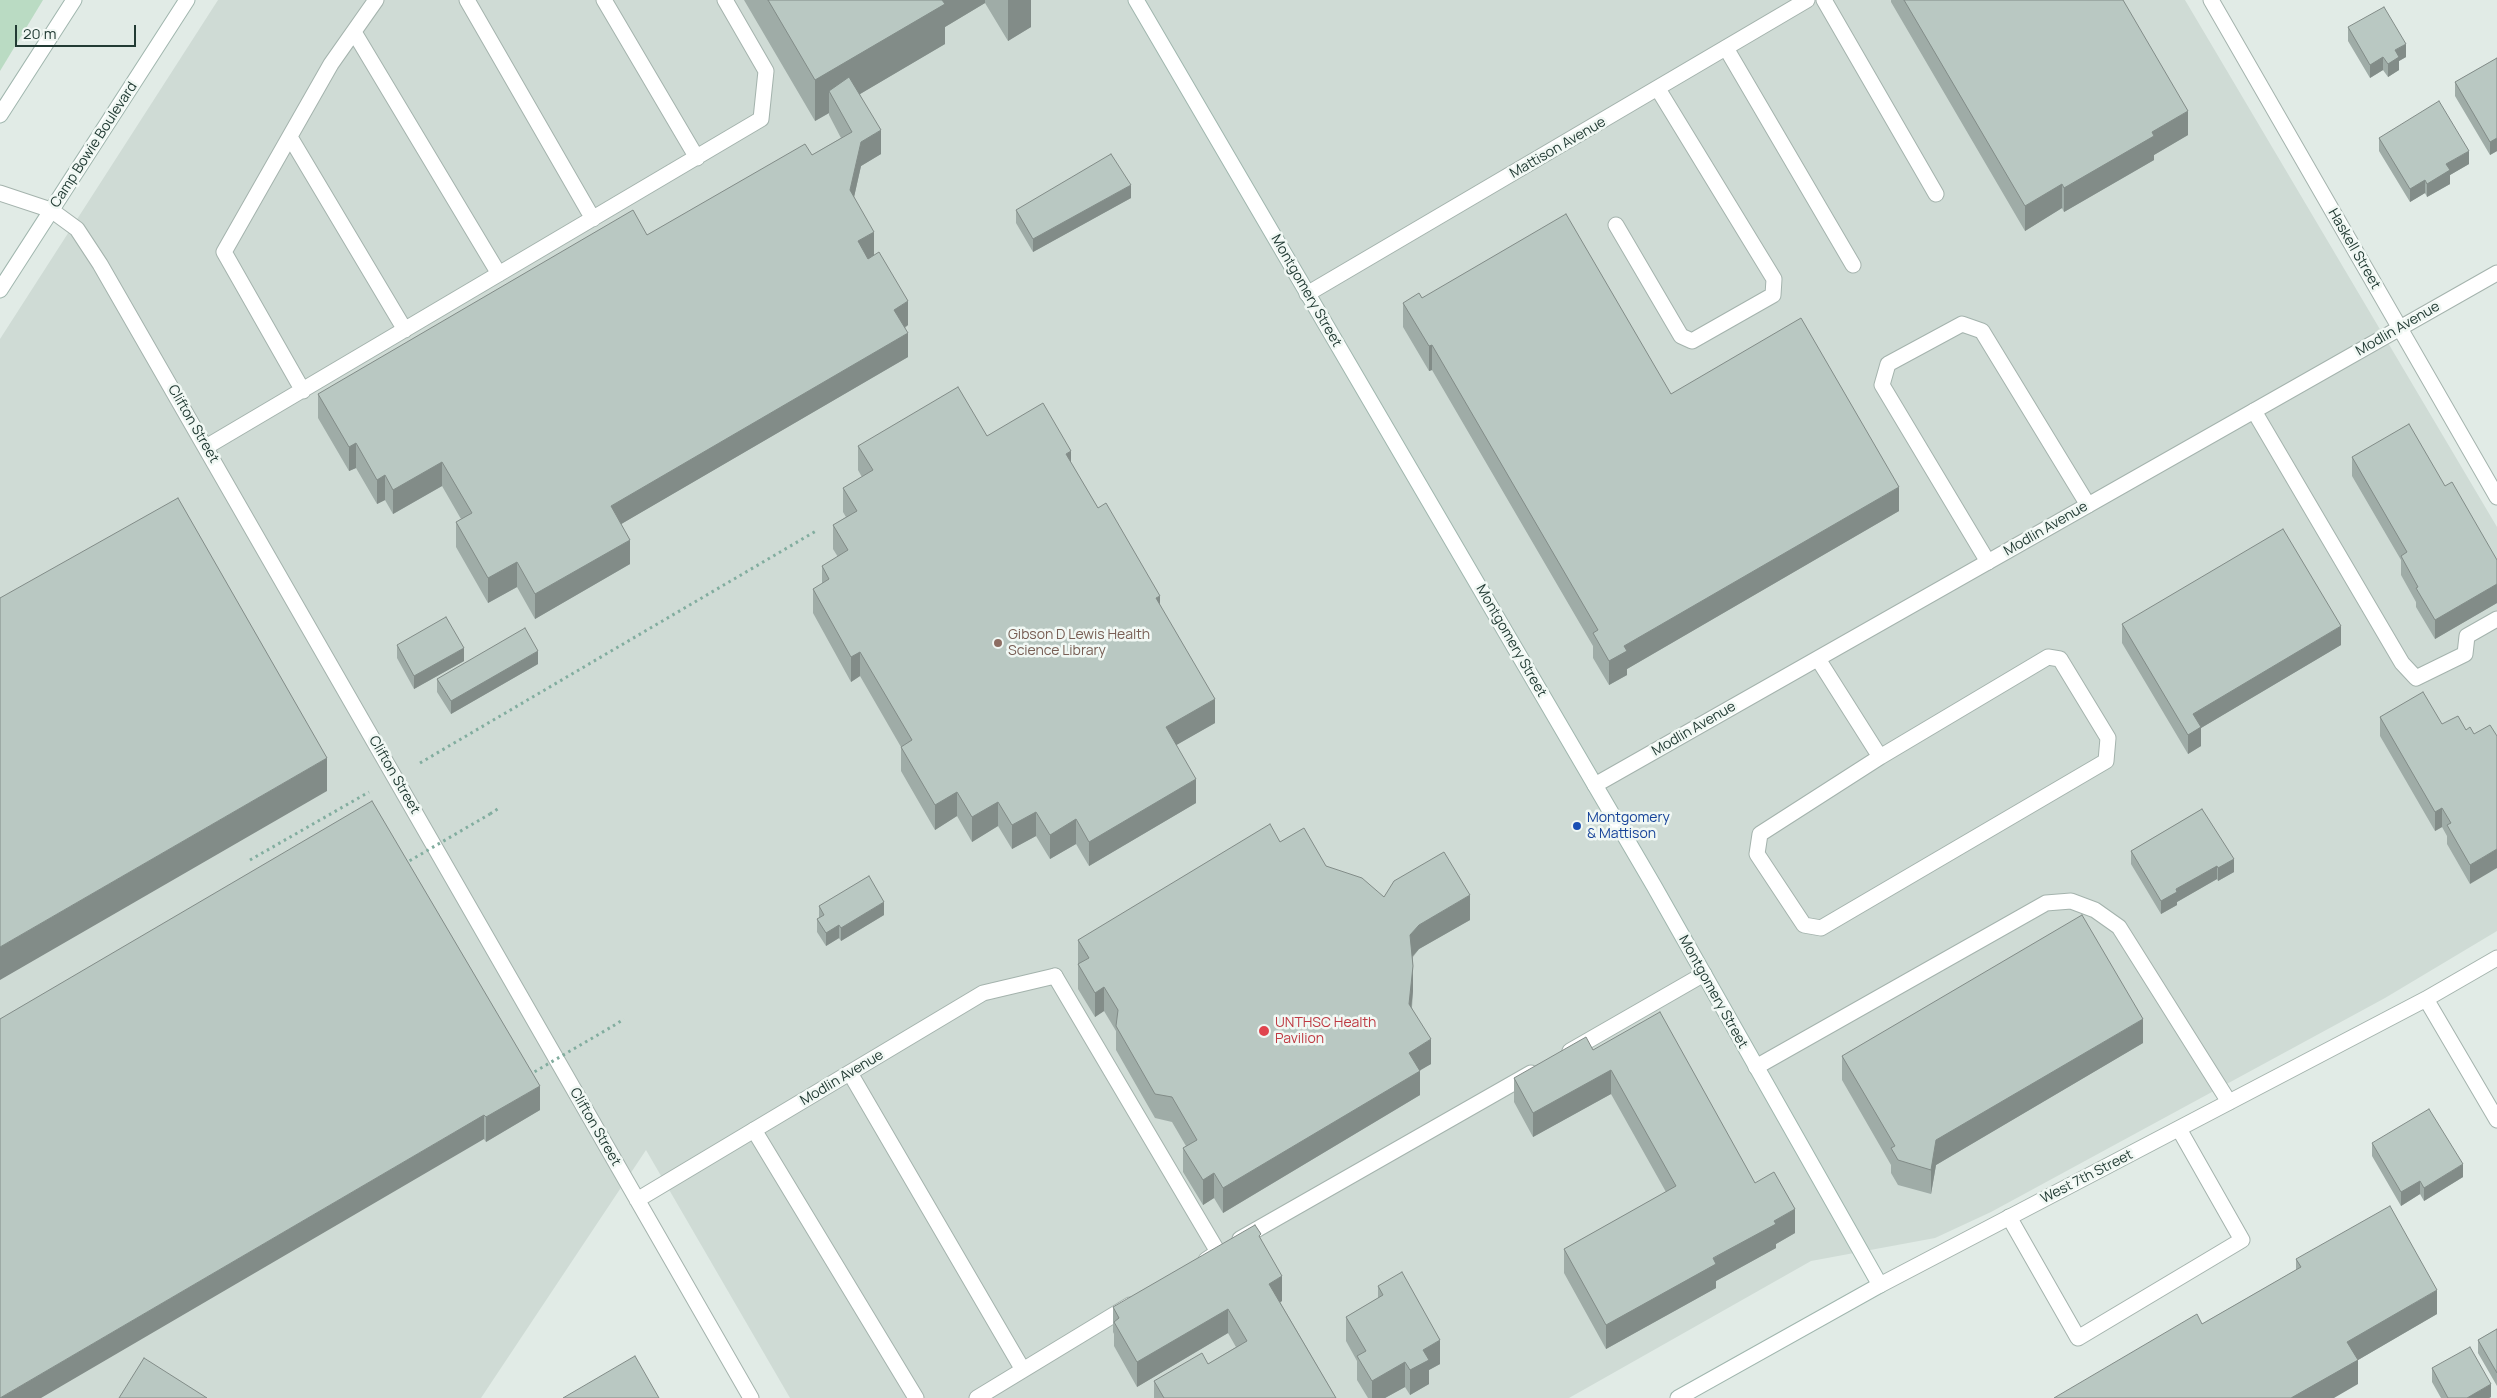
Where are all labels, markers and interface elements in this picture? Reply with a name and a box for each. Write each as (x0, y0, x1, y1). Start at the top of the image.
scale bar (18, 15, 139, 47)
text: 20 m (23, 23, 56, 44)
street label: Camp Bowie Boulevard (47, 79, 141, 211)
street label: Mattison Avenue (1507, 114, 1609, 182)
street label: Haskell Street (2324, 206, 2384, 292)
street label: Montgomery Street (1267, 232, 1345, 350)
street label: Modlin Avenue (2353, 298, 2443, 360)
street label: Clifton Street (164, 382, 222, 466)
street label: Modlin Avenue (2001, 498, 2091, 560)
street label: Montgomery Street (1472, 582, 1550, 700)
place label: Gibson D Lewis Health Science Library (1008, 627, 1150, 660)
marker: Gibson D Lewis Health Science Library (992, 637, 1004, 649)
street label: Modlin Avenue (1649, 698, 1739, 760)
street label: Clifton Street (365, 733, 423, 817)
place label: Montgomery & Mattison (1587, 810, 1670, 842)
marker: Montgomery & Mattison (1571, 820, 1583, 832)
street label: Montgomery Street (1675, 932, 1751, 1052)
place label: UNTHSC Health Pavilion (1275, 1015, 1376, 1048)
marker: UNTHSC Health Pavilion (1257, 1024, 1271, 1038)
street label: Modlin Avenue (797, 1047, 887, 1109)
street label: Clifton Street (566, 1085, 624, 1169)
street label: West 7th Street (2038, 1147, 2136, 1207)

